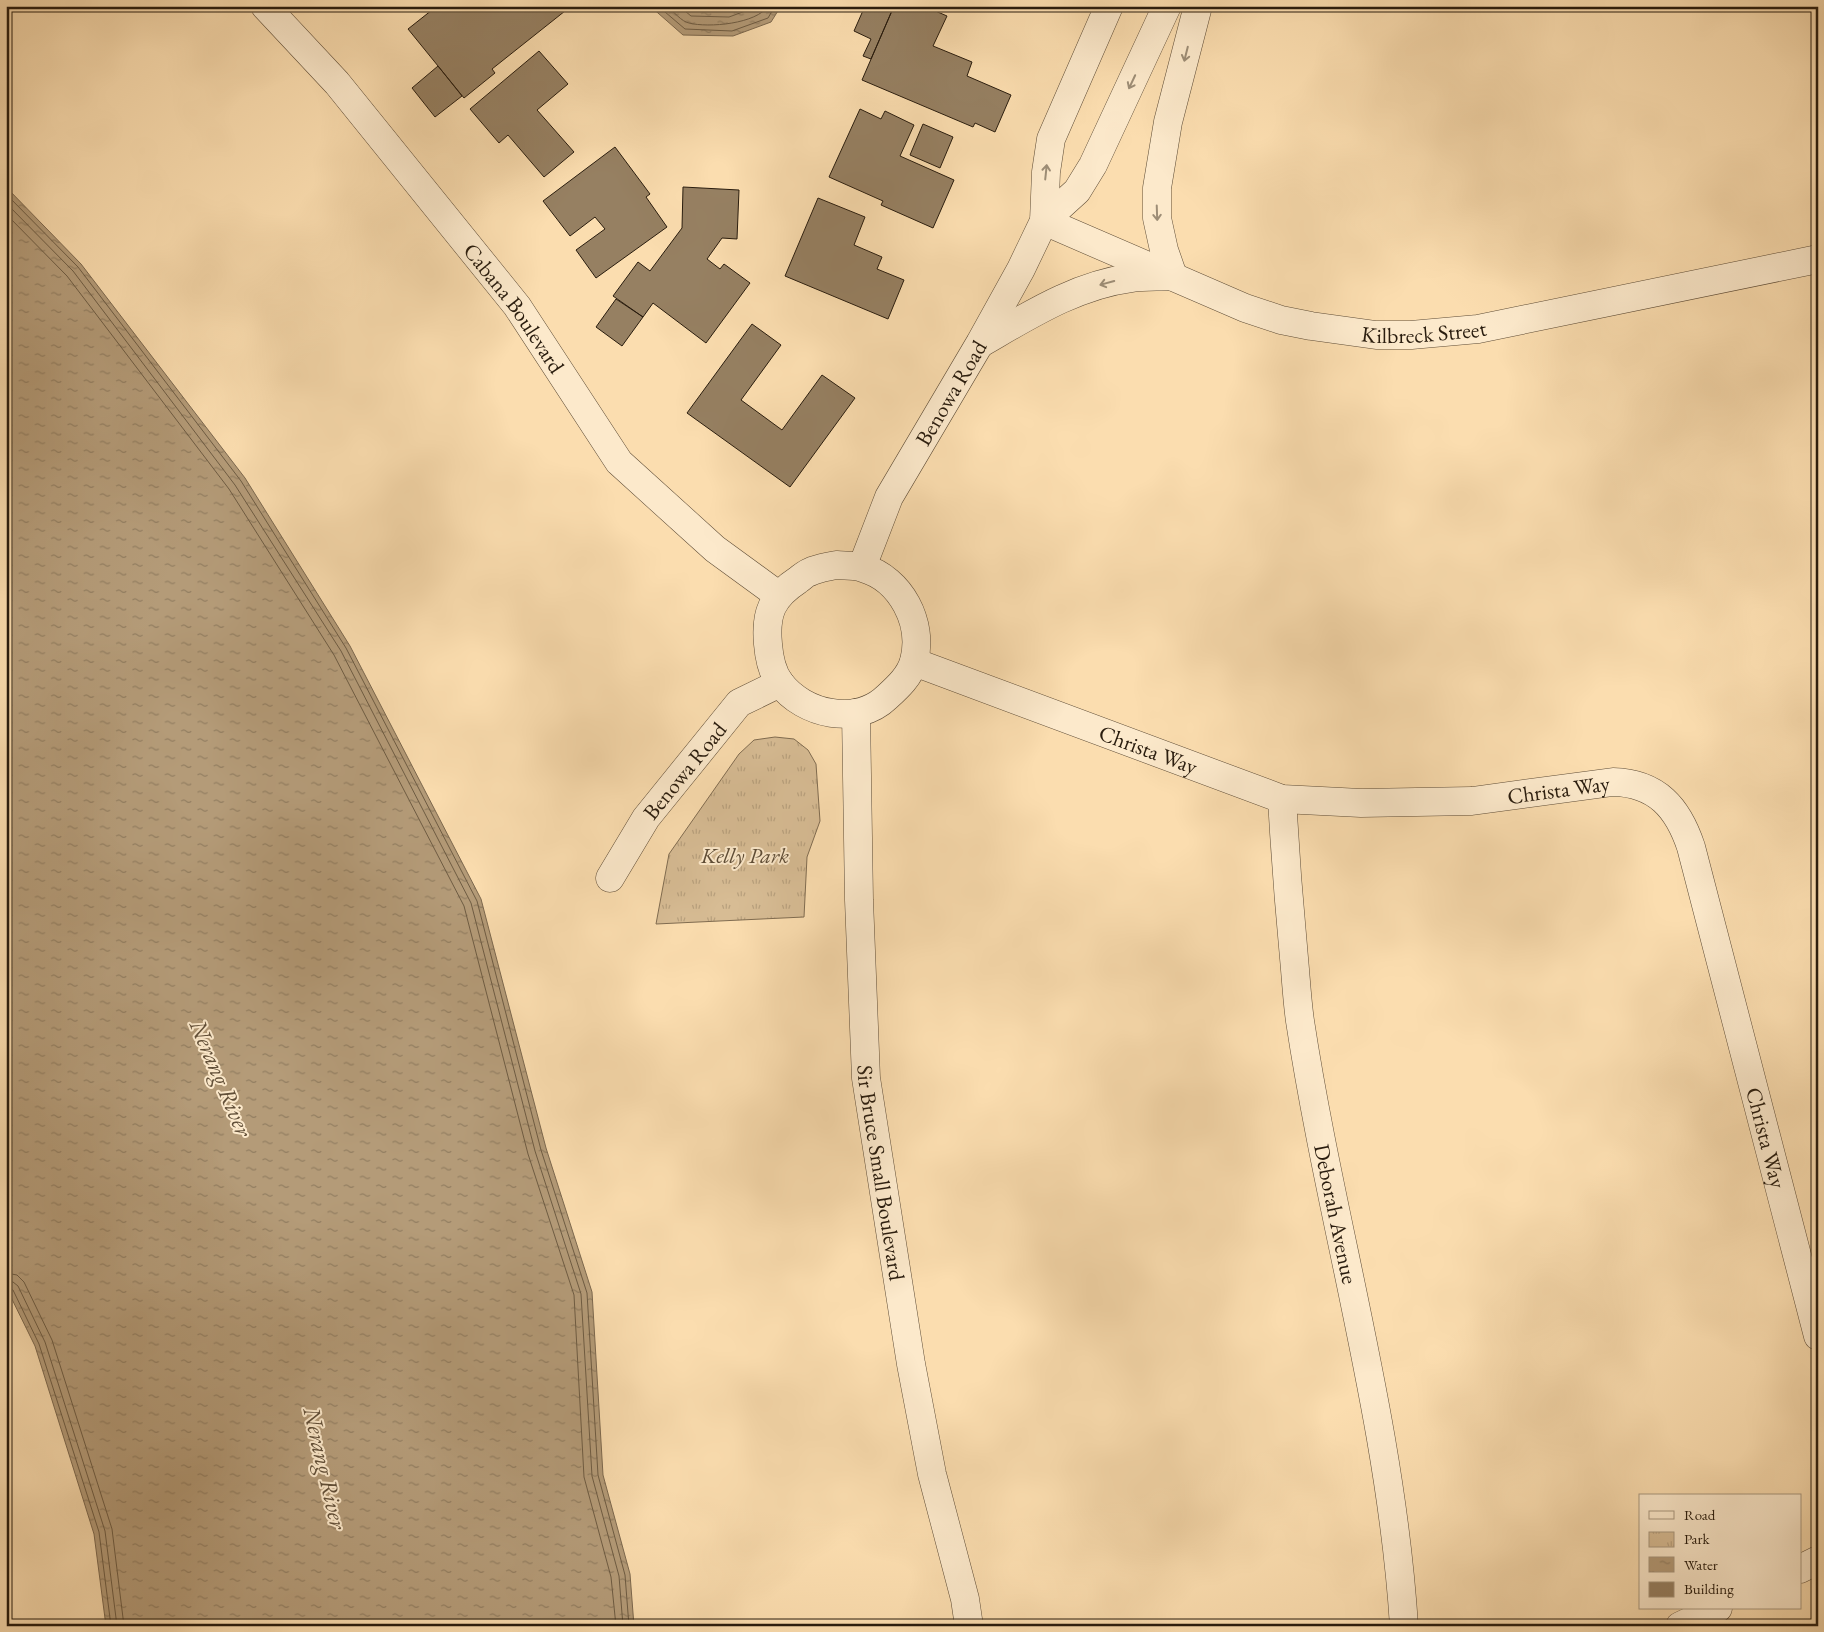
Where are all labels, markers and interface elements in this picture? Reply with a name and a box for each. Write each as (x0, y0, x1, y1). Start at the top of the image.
one-way arrow (1181, 45, 1190, 61)
one-way arrow (1126, 74, 1136, 89)
one-way arrow (1041, 164, 1051, 180)
one-way arrow (1153, 205, 1162, 221)
street label: Cabana Boulevard (457, 237, 572, 380)
one-way arrow (1100, 279, 1116, 289)
street label: Kilbreck Street (1359, 314, 1489, 350)
street label: Benowa Road (909, 334, 994, 451)
street label: Benowa Road (636, 715, 734, 826)
street label: Christa Way (1095, 718, 1202, 781)
street label: Christa Way (1505, 769, 1612, 811)
park label: Kelly Park (700, 841, 789, 870)
water label: Nerang River (183, 1014, 261, 1143)
street label: Sir Bruce Small Boulevard (850, 1064, 912, 1283)
street label: Christa Way (1739, 1084, 1793, 1192)
street label: Deborah Avenue (1307, 1141, 1365, 1287)
water label: Nerang River (296, 1403, 355, 1534)
legend (1639, 1494, 1802, 1610)
text: Road (1684, 1505, 1716, 1524)
text: Park (1684, 1529, 1711, 1548)
text: Water (1684, 1555, 1718, 1574)
text: Building (1684, 1579, 1734, 1598)

